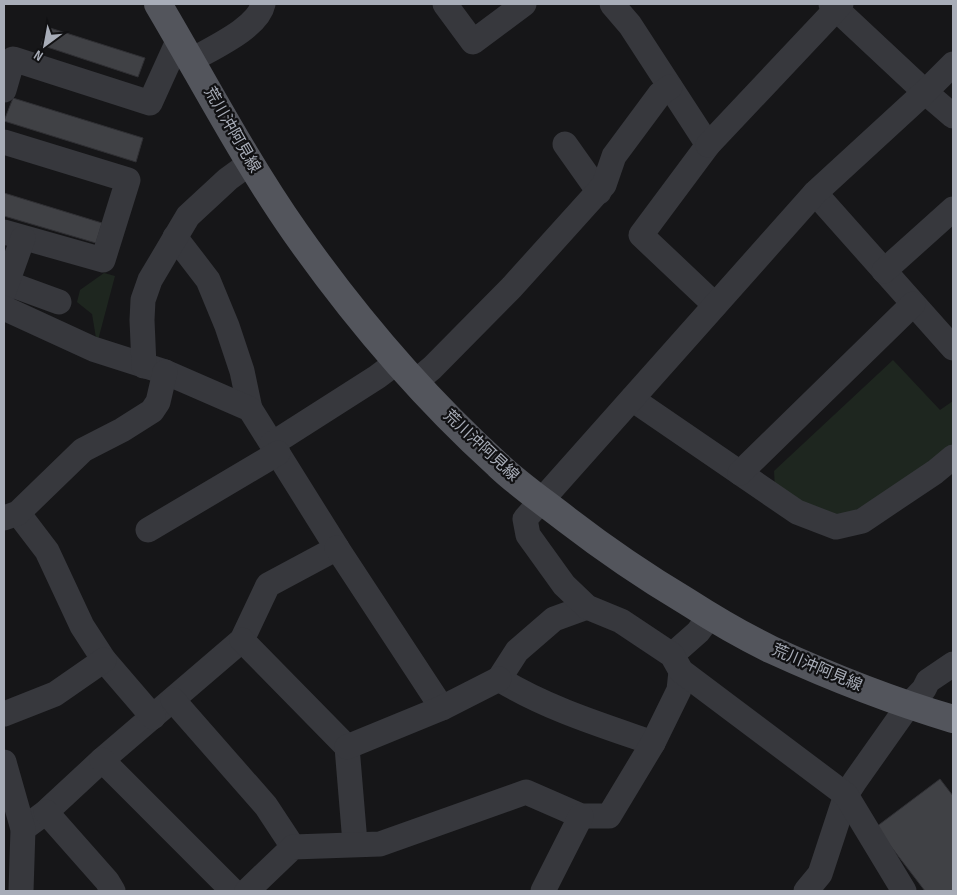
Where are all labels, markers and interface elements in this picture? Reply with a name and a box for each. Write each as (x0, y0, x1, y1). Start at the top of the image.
north arrow (20, 20, 70, 70)
text: N (31, 46, 46, 65)
street label: 荒川沖阿見線 (200, 84, 264, 176)
street label: 荒川沖阿見線 (439, 406, 523, 486)
street label: 荒川沖阿見線 (769, 640, 865, 696)

